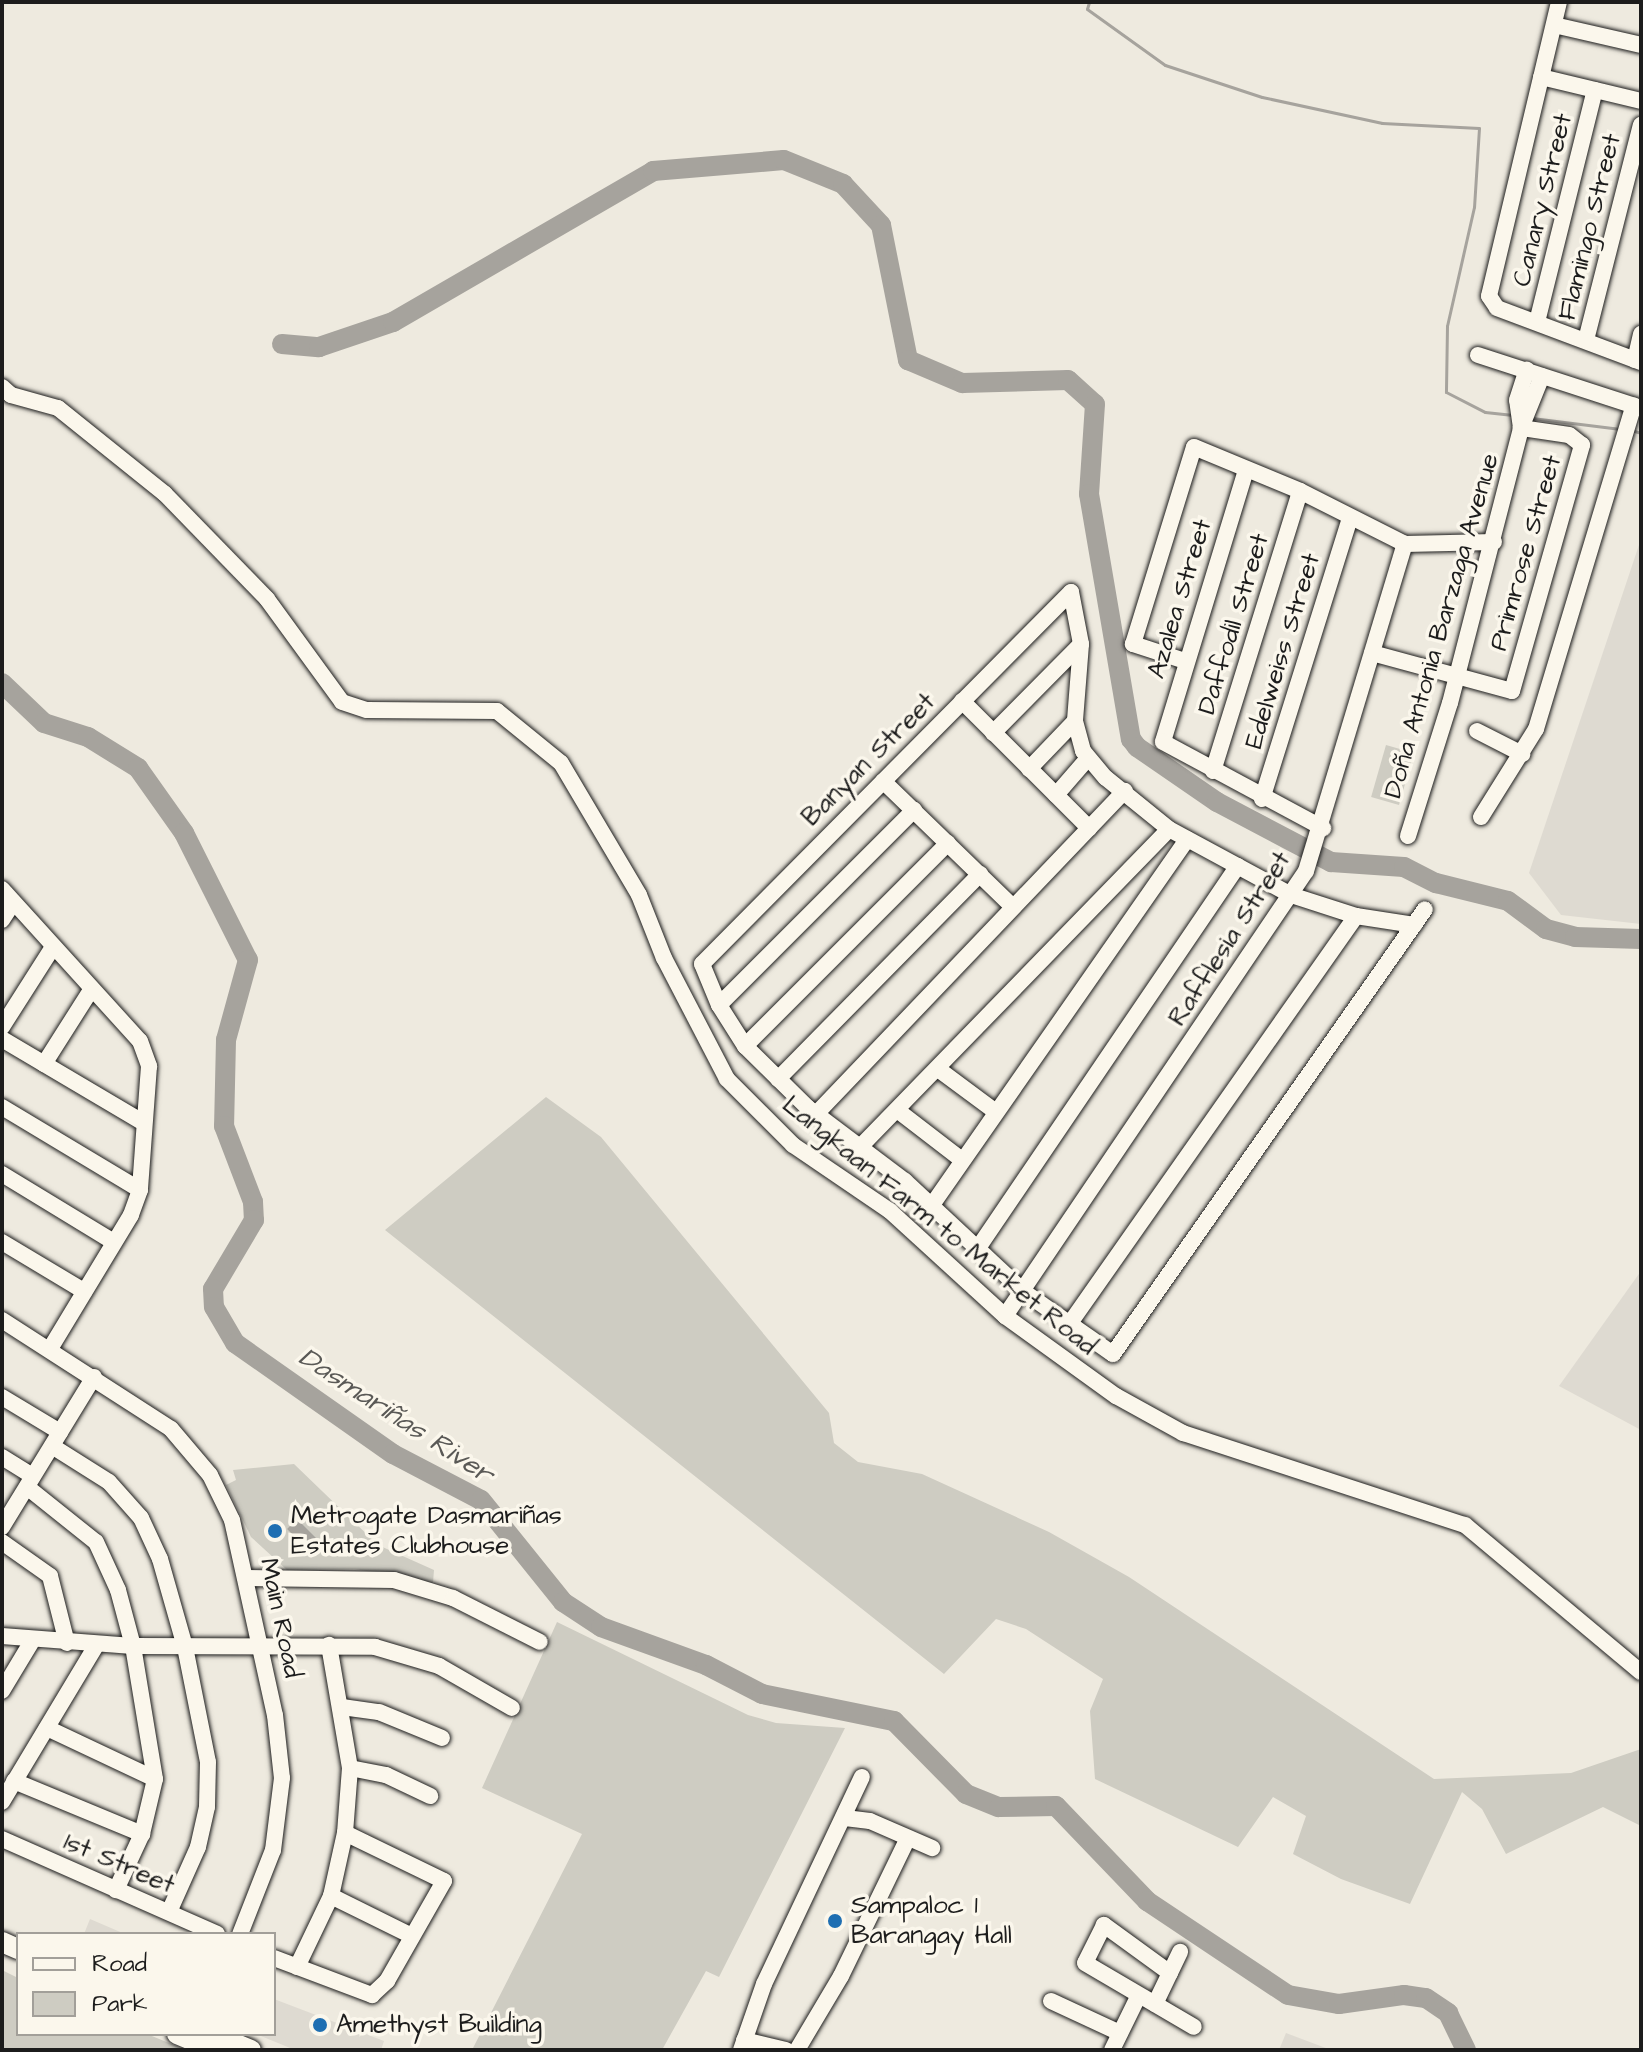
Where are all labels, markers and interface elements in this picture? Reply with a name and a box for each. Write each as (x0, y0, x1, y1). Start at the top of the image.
street label: Canary Street (1506, 110, 1580, 290)
street label: Flamingo Street (1552, 130, 1628, 324)
street label: Doña Antonia Barzaga Avenue (1378, 450, 1506, 802)
street label: Primrose Street (1483, 452, 1569, 654)
street label: Azalea Street (1141, 516, 1219, 682)
street label: Daffodil Street (1192, 530, 1276, 718)
street label: Edelweiss Street (1238, 550, 1328, 752)
street label: Banyan Street (796, 687, 942, 833)
street label: Rafflesia Street (1162, 846, 1298, 1032)
street label: Langkaan Farm to Market Road (776, 1090, 1102, 1362)
water label: Dasmariñas River (292, 1341, 500, 1491)
place label: Metrogate Dasmariñas Estates Clubhouse (291, 1500, 562, 1562)
marker: Metrogate Dasmariñas Estates Clubhouse (266, 1522, 284, 1540)
street label: Main Road (252, 1555, 308, 1681)
street label: 1st Street (59, 1827, 179, 1901)
place label: Sampaloc 1 Barangay Hall (851, 1890, 1012, 1952)
marker: Sampaloc 1 Barangay Hall (826, 1912, 844, 1930)
legend (16, 1932, 276, 2036)
text: Road (92, 1947, 147, 1981)
text: Park (92, 1987, 148, 2021)
place label: Amethyst Building (336, 2009, 542, 2041)
marker: Amethyst Building (311, 2016, 329, 2034)

